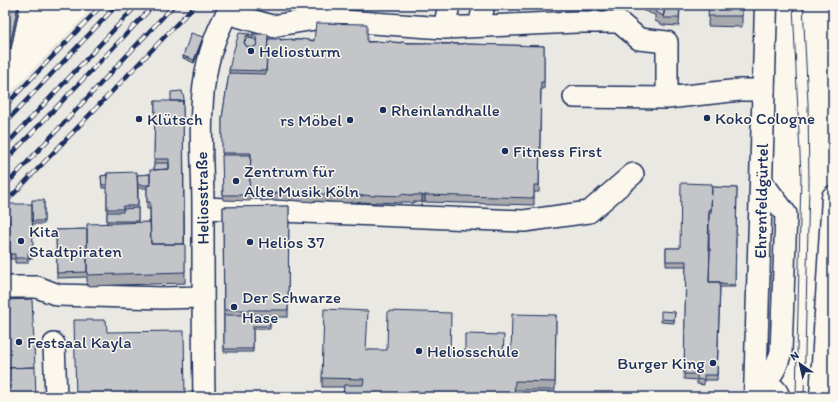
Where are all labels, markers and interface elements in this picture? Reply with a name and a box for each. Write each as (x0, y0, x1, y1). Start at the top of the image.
place label: Heliosturm (259, 41, 341, 61)
marker: Heliosturm (246, 46, 256, 56)
place label: Rheinlandhalle (391, 100, 500, 120)
marker: Rheinlandhalle (378, 105, 388, 115)
place label: Koko Cologne (715, 108, 815, 128)
place label: Klütsch (147, 109, 203, 129)
place label: rs Möbel (280, 110, 342, 130)
marker: Koko Cologne (702, 113, 712, 123)
marker: Klütsch (134, 114, 144, 124)
marker: rs Möbel (345, 115, 355, 125)
place label: Fitness First (513, 141, 602, 161)
street label: Ehrenfeldgürtel (750, 143, 772, 259)
marker: Fitness First (500, 146, 510, 156)
street label: Heliosstraße (191, 151, 213, 245)
place label: Zentrum für Alte Musik Köln (244, 161, 359, 201)
marker: Zentrum für Alte Musik Köln (231, 176, 241, 186)
place label: Kita Stadtpiraten (29, 221, 122, 261)
place label: Helios 37 (258, 232, 325, 252)
marker: Kita Stadtpiraten (16, 236, 26, 246)
marker: Helios 37 (245, 237, 255, 247)
place label: Der Schwarze Hase (242, 287, 341, 327)
marker: Der Schwarze Hase (229, 302, 239, 312)
place label: Festsaal Kayla (27, 332, 132, 352)
marker: Festsaal Kayla (14, 337, 24, 347)
place label: Heliosschule (427, 341, 519, 361)
north arrow (780, 344, 820, 384)
marker: Heliosschule (414, 346, 424, 356)
text: N (788, 349, 801, 364)
place label: Burger King (617, 353, 705, 373)
marker: Burger King (708, 358, 718, 368)

